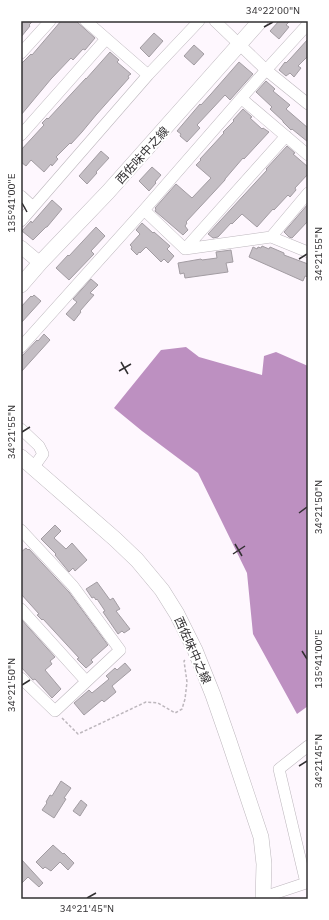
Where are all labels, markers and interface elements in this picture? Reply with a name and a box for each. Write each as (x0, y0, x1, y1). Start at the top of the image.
text: 34°22'00"N (246, 4, 300, 17)
street label: 西佐味中之線 (112, 123, 172, 187)
text: 135°41'00"E (5, 173, 18, 233)
text: 34°21'55"N (312, 227, 325, 281)
text: 34°21'55"N (5, 405, 18, 459)
text: 34°21'50"N (312, 480, 325, 534)
street label: 西佐味中之線 (172, 614, 214, 686)
text: 135°41'00"E (312, 629, 325, 689)
text: 34°21'50"N (5, 658, 18, 712)
text: 34°21'45"N (312, 734, 325, 788)
text: 34°21'45"N (60, 902, 114, 915)

